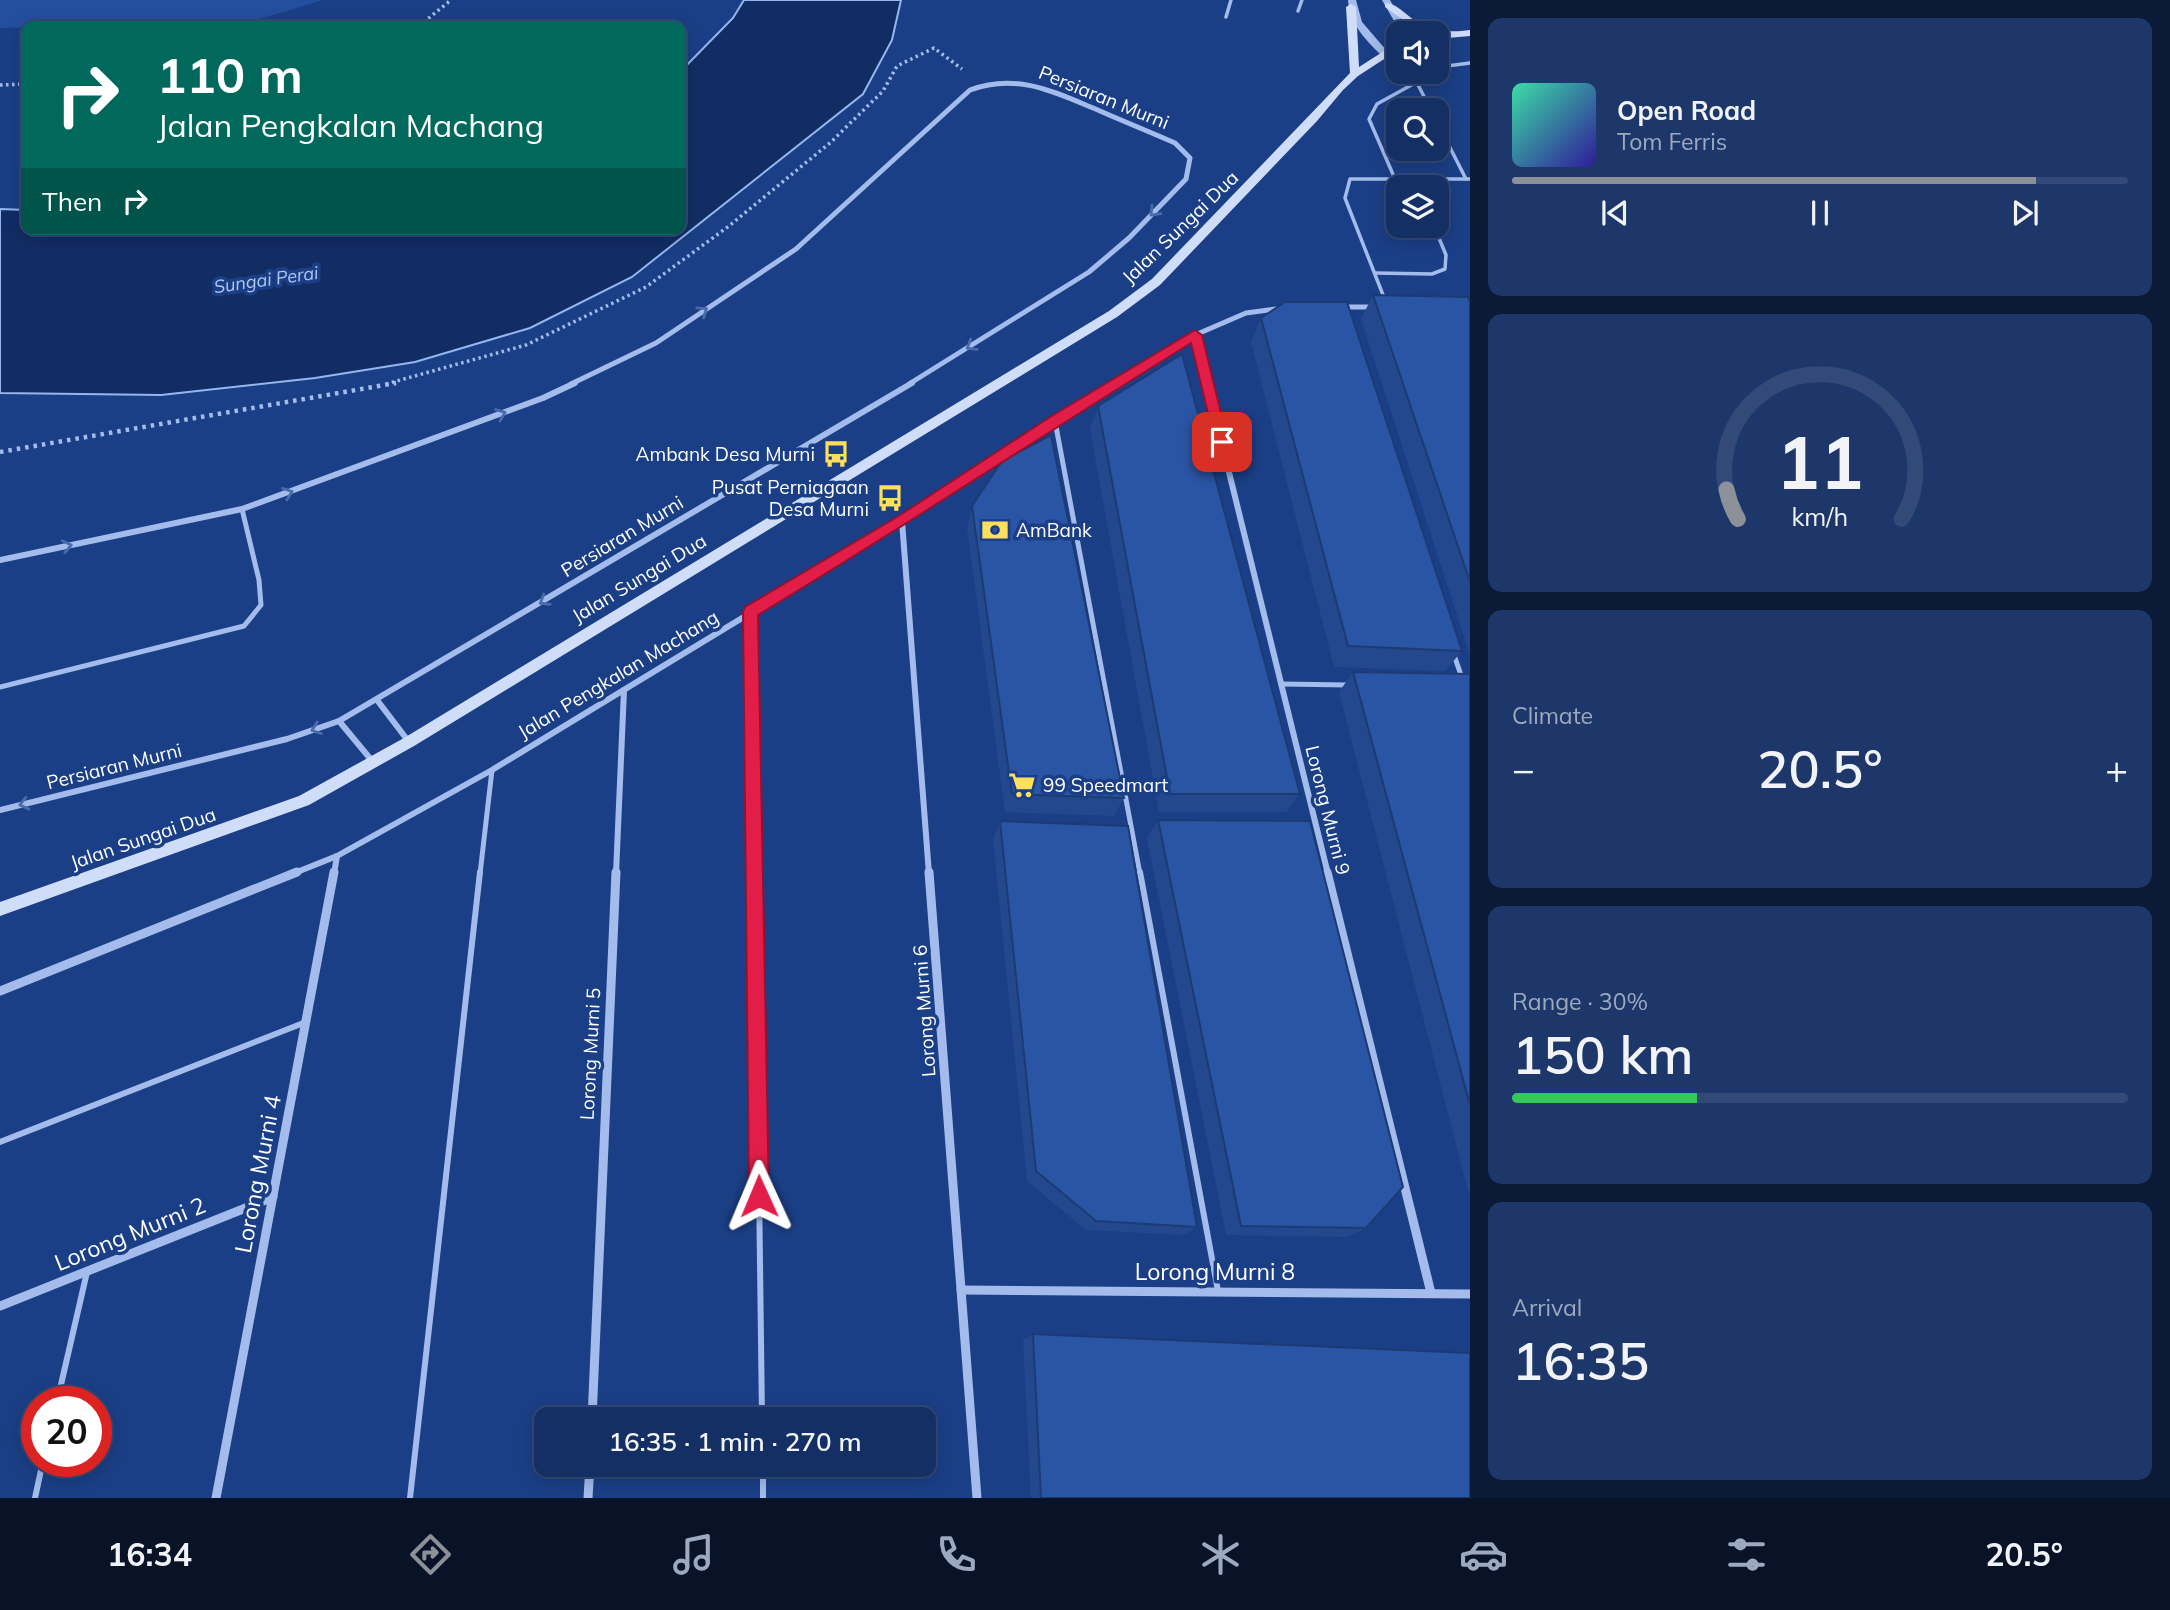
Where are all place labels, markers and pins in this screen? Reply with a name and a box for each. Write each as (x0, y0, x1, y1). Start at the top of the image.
pin (1192, 412, 1252, 472)
bus stop icon: Ambank Desa Murni (821, 439, 851, 469)
place label: Ambank Desa Murni (636, 442, 815, 466)
place label: Pusat Perniagaan Desa Murni (712, 475, 869, 521)
bus stop icon: Pusat Perniagaan Desa Murni (875, 483, 905, 513)
bank icon: AmBank (980, 515, 1010, 545)
place label: AmBank (1016, 518, 1092, 542)
supermarket icon: 99 Speedmart (1007, 770, 1037, 800)
place label: 99 Speedmart (1043, 773, 1169, 797)

